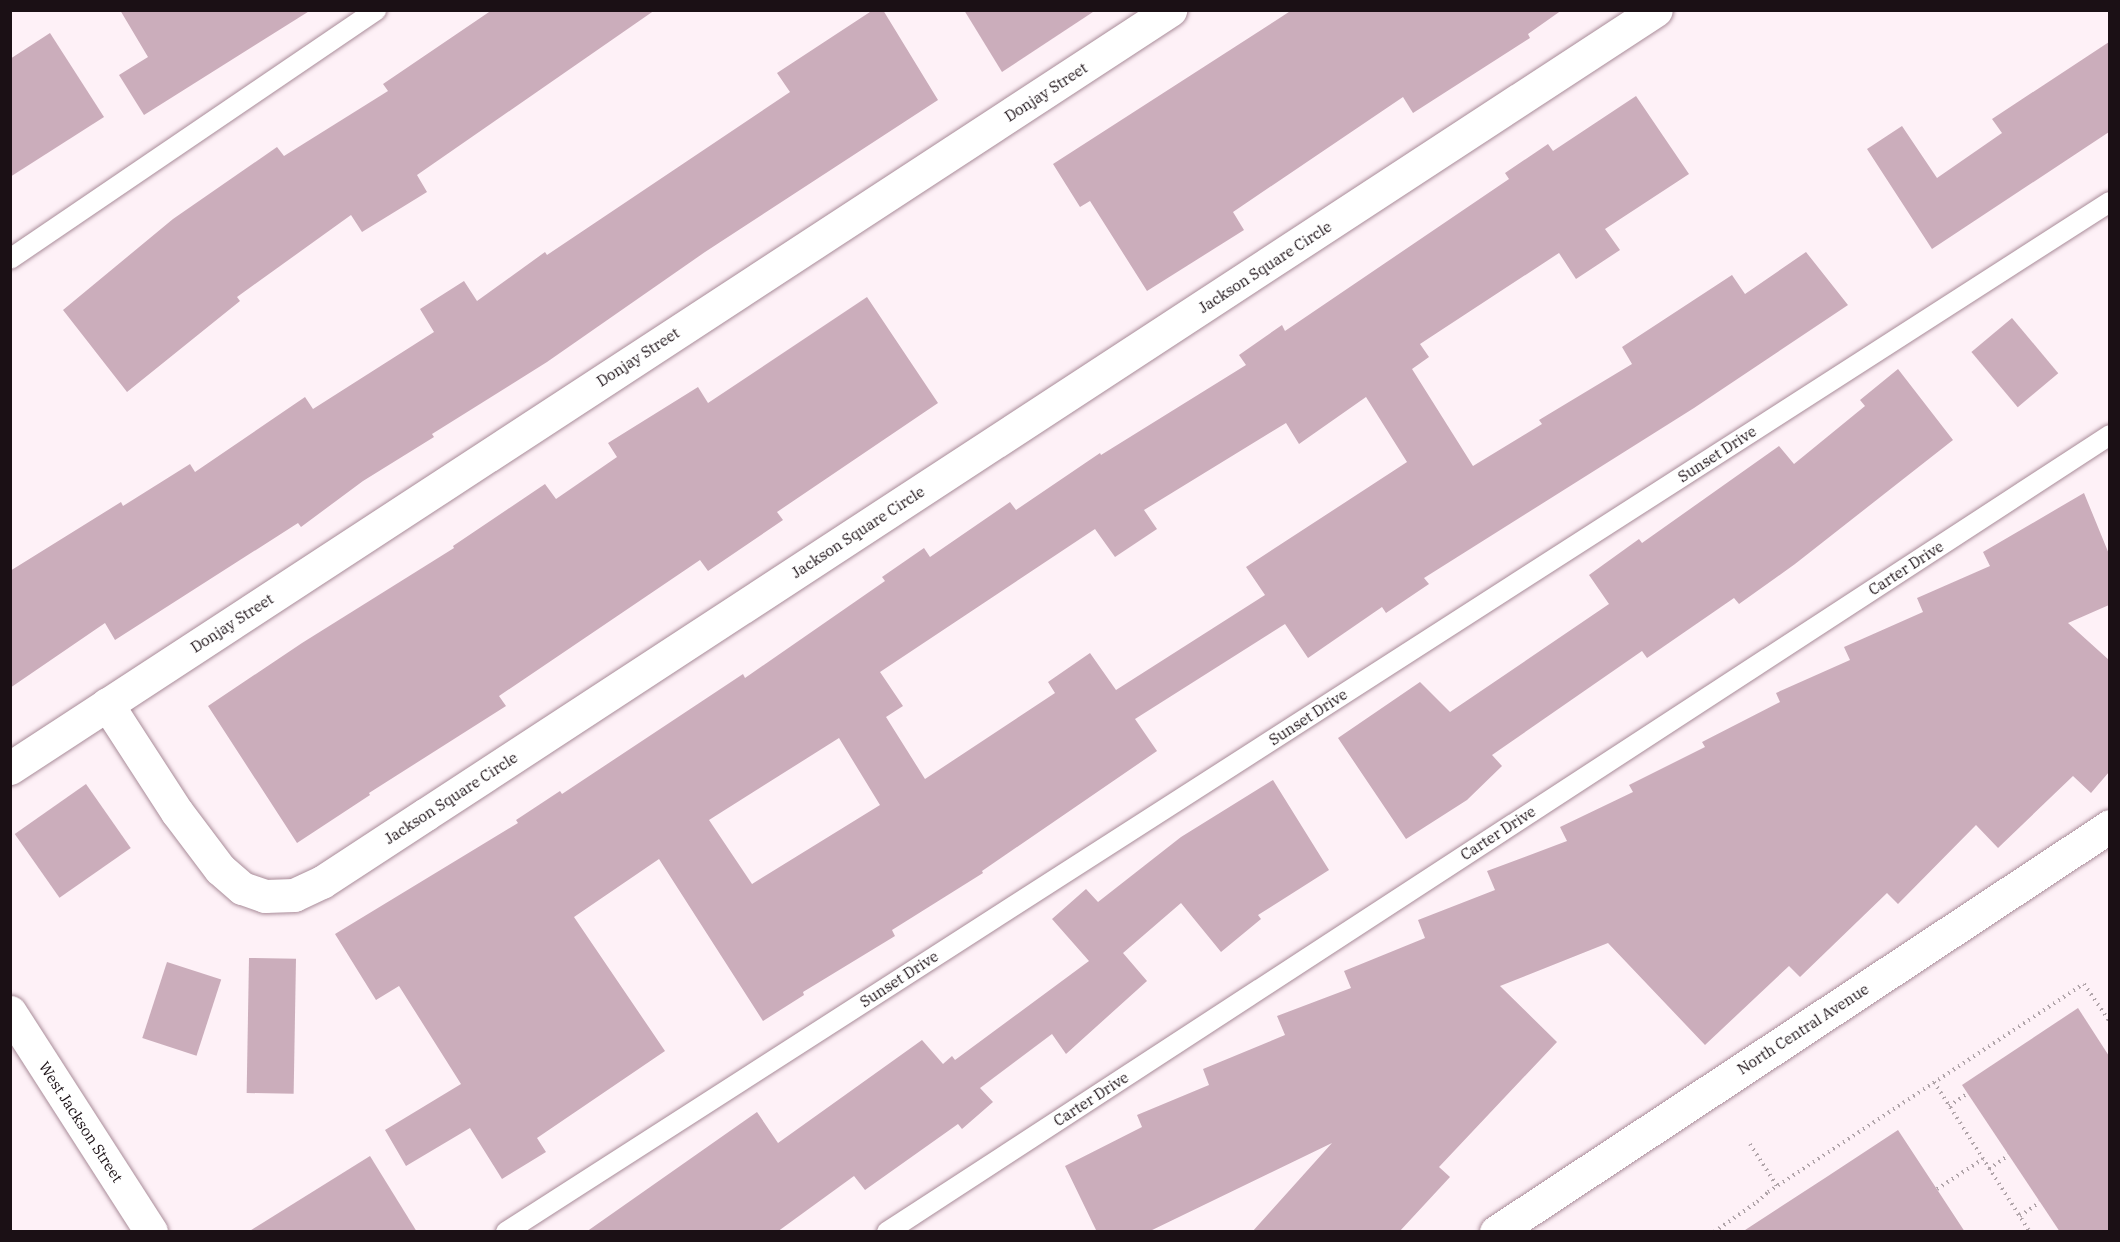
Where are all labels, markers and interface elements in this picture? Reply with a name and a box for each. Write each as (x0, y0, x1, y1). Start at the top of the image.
street label: Donjay Street (1001, 59, 1091, 125)
street label: Jackson Square Circle (1195, 217, 1335, 317)
street label: Donjay Street (593, 324, 683, 390)
street label: Sunset Drive (1674, 422, 1760, 486)
street label: Jackson Square Circle (788, 482, 928, 582)
street label: Carter Drive (1865, 537, 1947, 599)
street label: Donjay Street (187, 590, 277, 656)
street label: Sunset Drive (1265, 685, 1351, 749)
street label: Jackson Square Circle (381, 748, 521, 848)
street label: Carter Drive (1457, 802, 1539, 864)
street label: Sunset Drive (856, 947, 942, 1011)
street label: North Central Avenue (1734, 980, 1872, 1078)
street label: West Jackson Street (35, 1058, 127, 1186)
street label: Carter Drive (1050, 1068, 1132, 1130)

